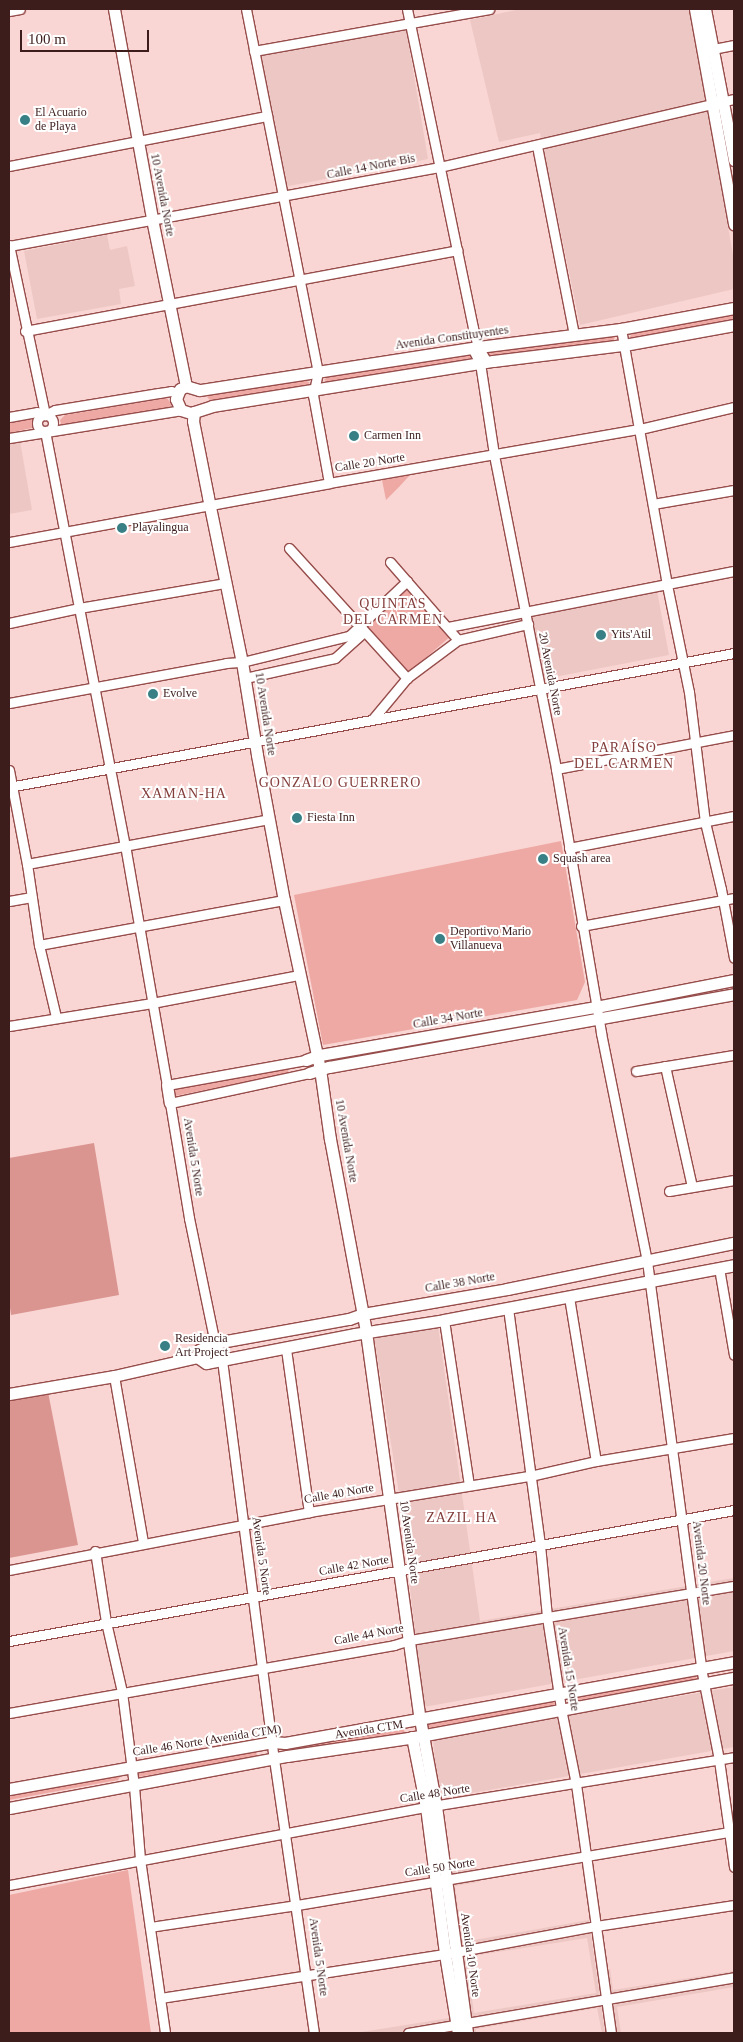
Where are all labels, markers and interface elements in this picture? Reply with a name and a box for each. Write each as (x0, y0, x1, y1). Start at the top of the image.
scale bar (22, 20, 151, 52)
text: 100 m (28, 31, 66, 47)
place label: El Acuario de Playa (35, 106, 89, 134)
marker: El Acuario de Playa (19, 114, 31, 126)
street label: 10 Avenida Norte (146, 148, 178, 242)
street label: Calle 14 Norte Bis (323, 151, 419, 183)
street label: Avenida Constituyentes (389, 322, 515, 354)
place label: Carmen Inn (364, 429, 425, 443)
marker: Carmen Inn (348, 430, 360, 442)
street label: Calle 20 Norte (331, 450, 409, 476)
place label: Playalingua (132, 521, 194, 535)
marker: Playalingua (116, 522, 128, 534)
district label: QUINTAS DEL CARMEN (344, 596, 442, 628)
street label: 20 Avenida Norte (534, 627, 566, 721)
place label: Yits'Atil (611, 628, 650, 642)
marker: Yits'Atil (595, 629, 607, 641)
street label: 10 Avenida Norte (251, 667, 279, 761)
place label: Evolve (163, 687, 197, 701)
marker: Evolve (147, 688, 159, 700)
district label: PARAÍSO DEL CARMEN (575, 740, 673, 772)
district label: GONZALO GUERRERO (261, 775, 419, 791)
district label: XAMAN-HA (143, 786, 225, 802)
place label: Fiesta Inn (307, 811, 359, 825)
marker: Fiesta Inn (291, 812, 303, 824)
place label: Squash area (553, 852, 619, 866)
marker: Squash area (537, 853, 549, 865)
place label: Deportivo Mario Villanueva (450, 925, 536, 953)
marker: Deportivo Mario Villanueva (434, 933, 446, 945)
street label: Calle 34 Norte (409, 1005, 487, 1033)
street label: 10 Avenida Norte (331, 1094, 361, 1188)
street label: Avenida 5 Norte (179, 1114, 207, 1200)
street label: Calle 38 Norte (421, 1269, 499, 1297)
place label: Residencia Art Project (175, 1332, 234, 1360)
marker: Residencia Art Project (159, 1340, 171, 1352)
street label: Calle 40 Norte (300, 1480, 378, 1508)
street label: 10 Avenida Norte (395, 1495, 423, 1589)
district label: ZAZIL HA (427, 1510, 497, 1526)
street label: Avenida 5 Norte (248, 1513, 274, 1599)
street label: Avenida 20 Norte (688, 1516, 714, 1610)
street label: Calle 42 Norte (315, 1552, 393, 1580)
street label: Calle 44 Norte (330, 1621, 408, 1649)
street label: Avenida 15 Norte (554, 1622, 582, 1716)
street label: Avenida CTM (333, 1717, 405, 1743)
street label: Calle 46 Norte (Avenida CTM) (128, 1722, 286, 1760)
street label: Calle 48 Norte (396, 1781, 474, 1807)
street label: Calle 50 Norte (401, 1855, 479, 1881)
street label: Avenida 10 Norte (456, 1908, 484, 2002)
street label: Avenida 5 Norte (305, 1914, 331, 2000)

